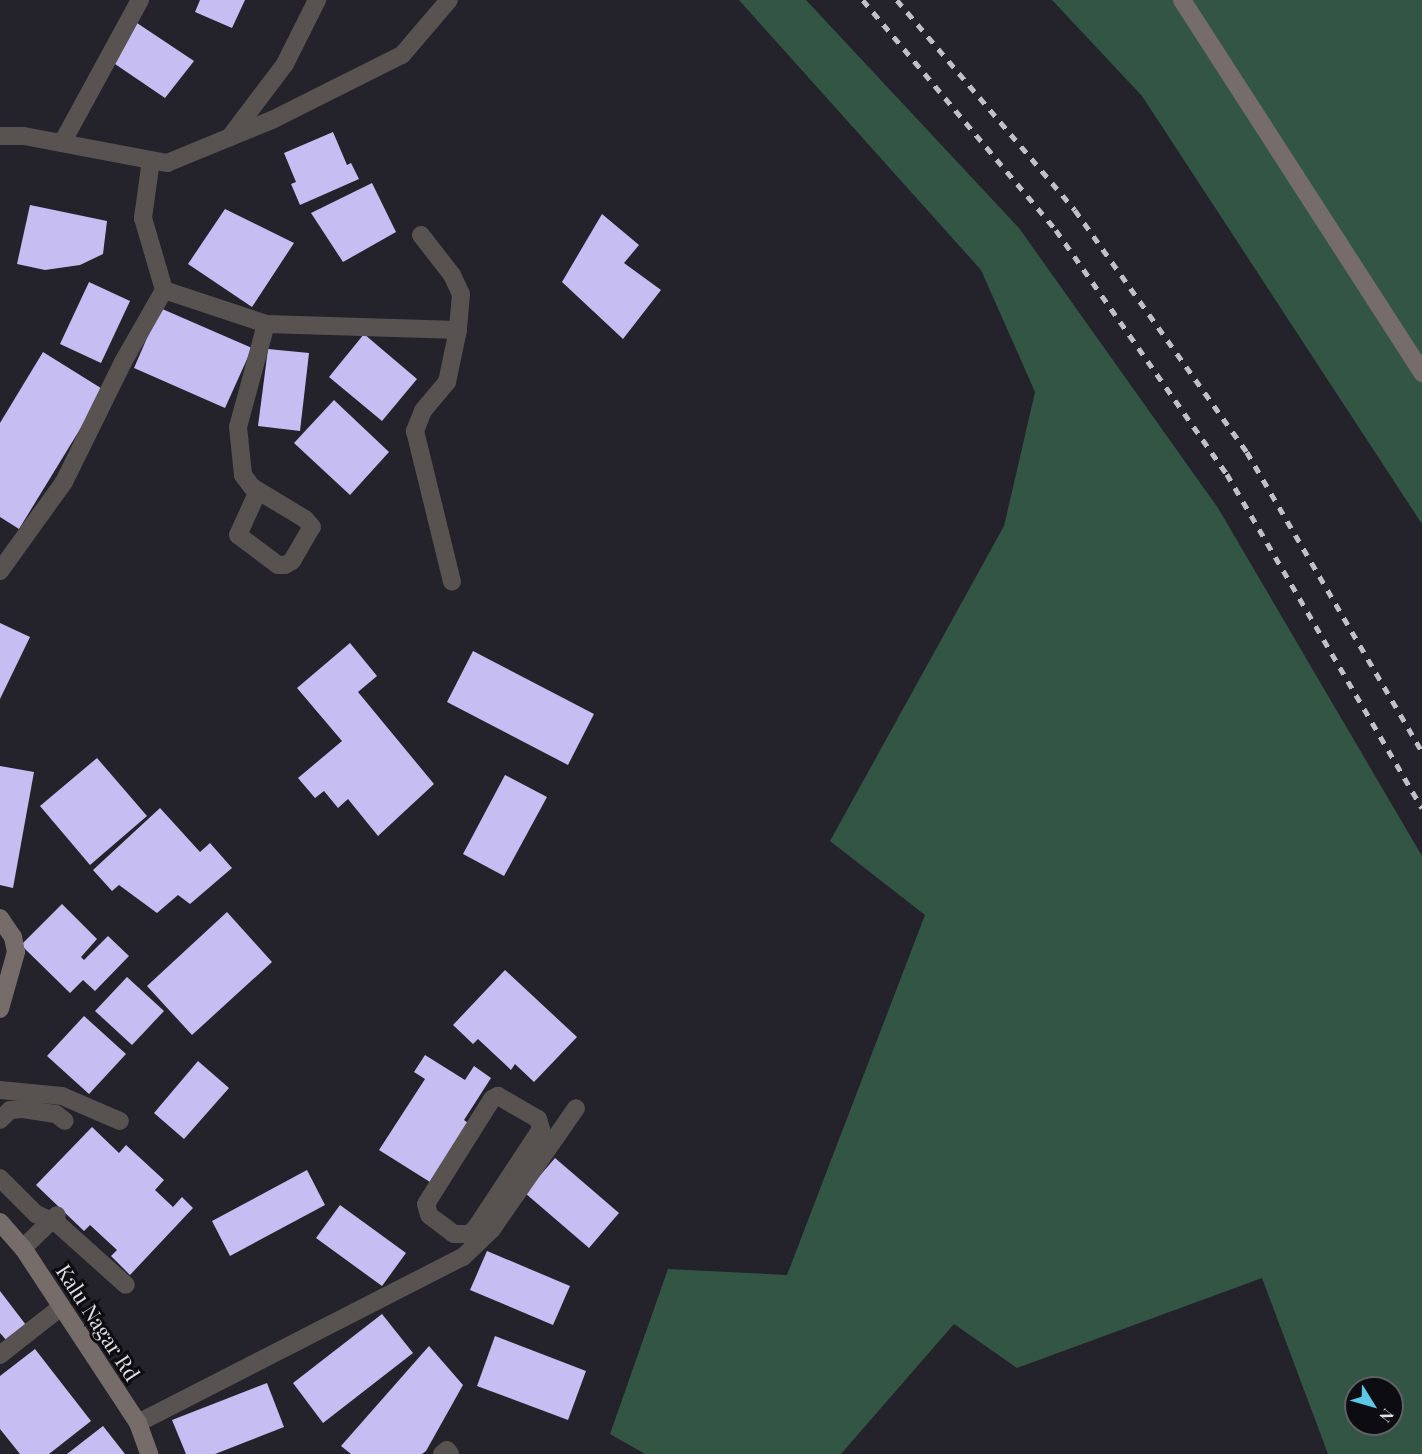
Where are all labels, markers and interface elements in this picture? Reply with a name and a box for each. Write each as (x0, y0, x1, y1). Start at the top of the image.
street label: Kalu Nagar Rd (52, 1259, 146, 1385)
north arrow (1344, 1376, 1404, 1436)
text: N (1375, 1405, 1399, 1427)

